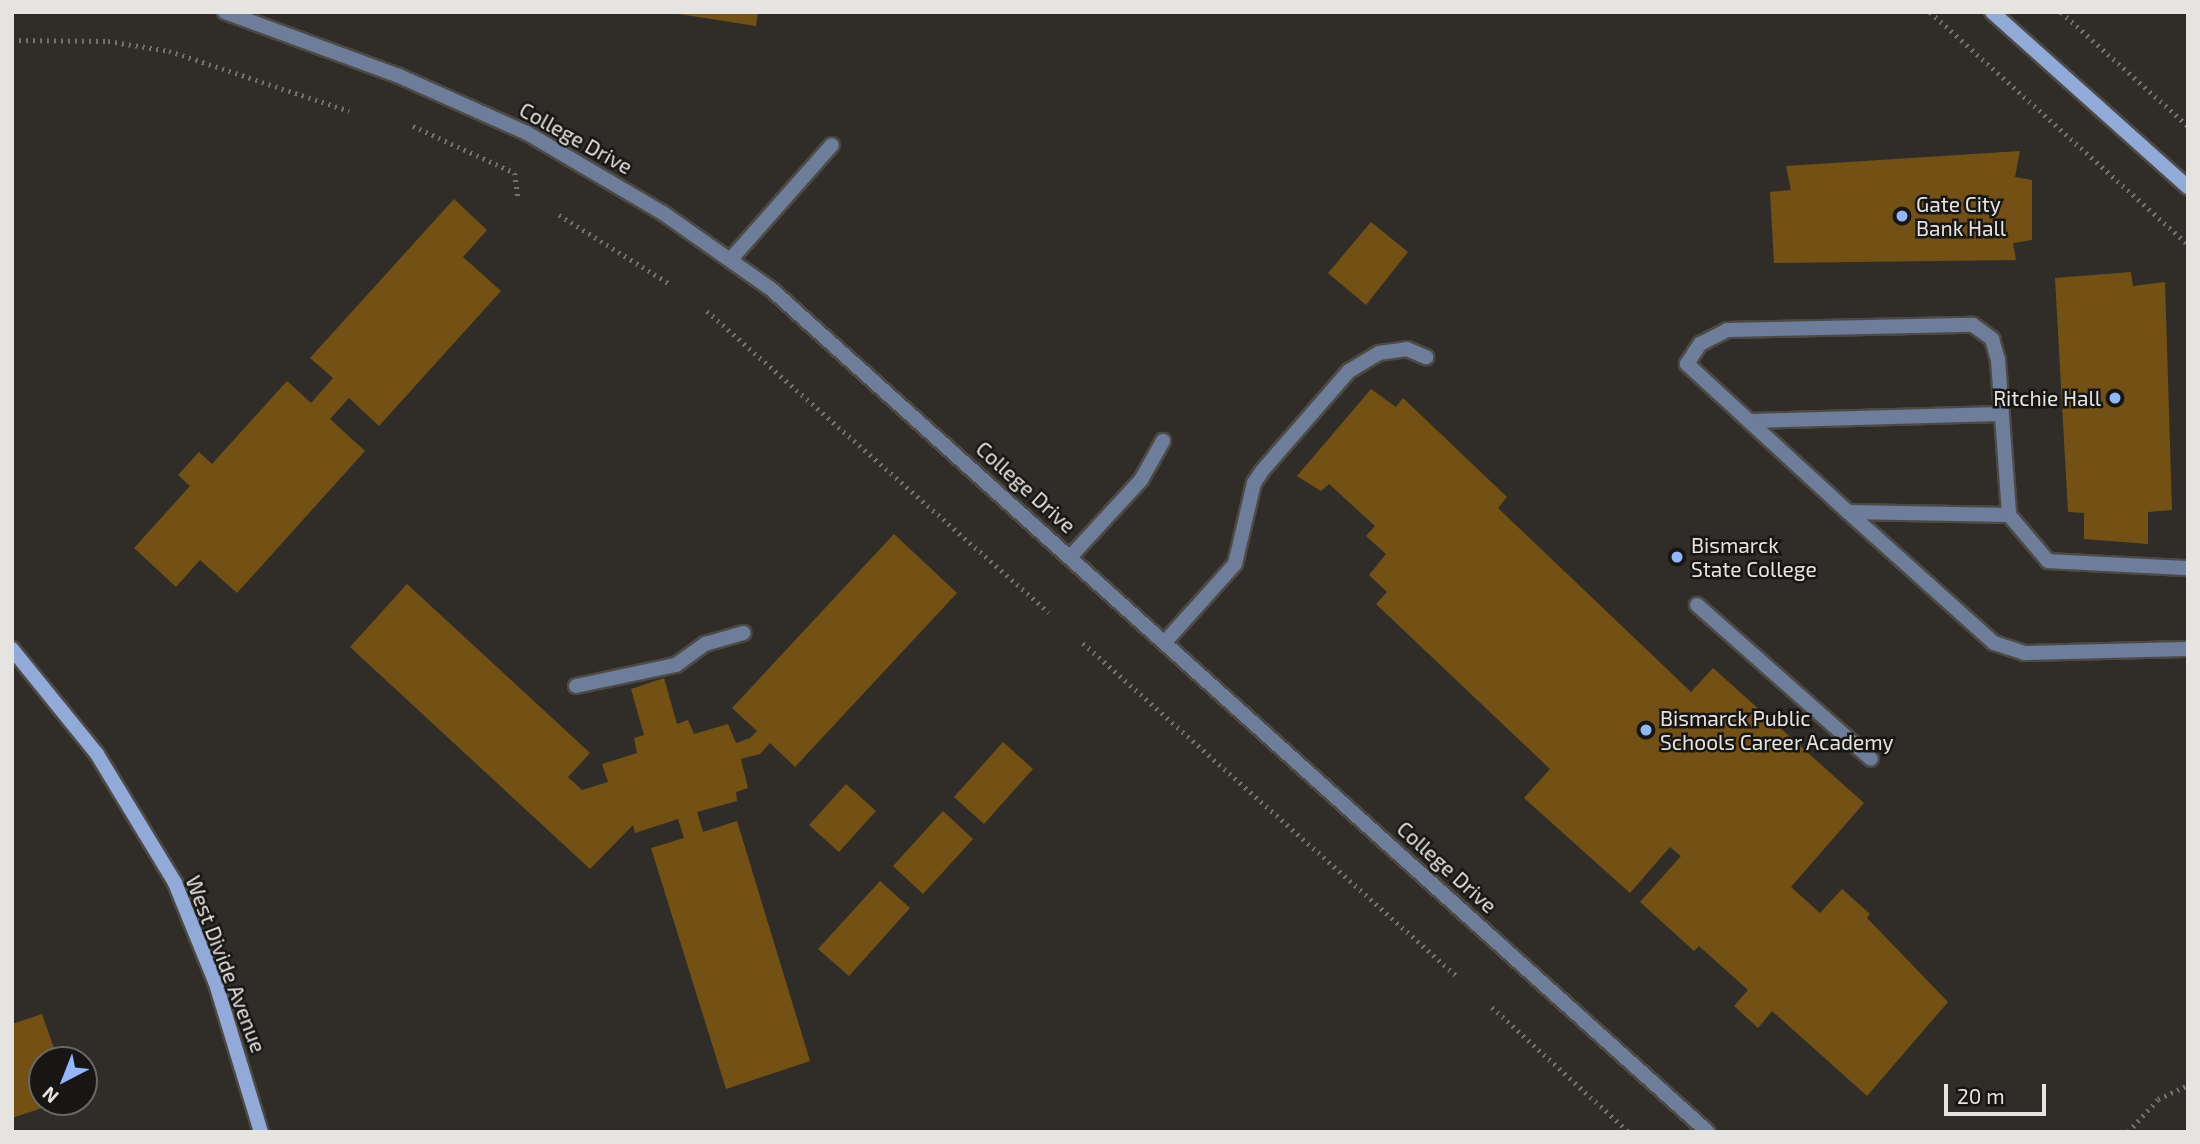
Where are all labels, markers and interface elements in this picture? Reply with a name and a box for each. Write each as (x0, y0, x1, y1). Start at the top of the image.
street label: College Drive (515, 97, 637, 179)
place label: Gate City Bank Hall (1916, 191, 2006, 241)
marker: Gate City Bank Hall (1894, 208, 1910, 224)
place label: Ritchie Hall (1993, 385, 2101, 411)
marker: Ritchie Hall (2107, 390, 2123, 406)
street label: College Drive (971, 436, 1081, 538)
place label: Bismarck State College (1691, 532, 1817, 582)
marker: Bismarck State College (1669, 549, 1685, 565)
place label: Bismarck Public Schools Career Academy (1660, 705, 1895, 755)
marker: Bismarck Public Schools Career Academy (1638, 722, 1654, 738)
street label: College Drive (1392, 816, 1502, 918)
street label: West Divide Avenue (181, 872, 271, 1056)
north arrow (28, 1046, 98, 1116)
scale bar (1948, 1070, 2050, 1114)
text: N (37, 1082, 63, 1109)
text: 20 m (1957, 1083, 2005, 1108)

